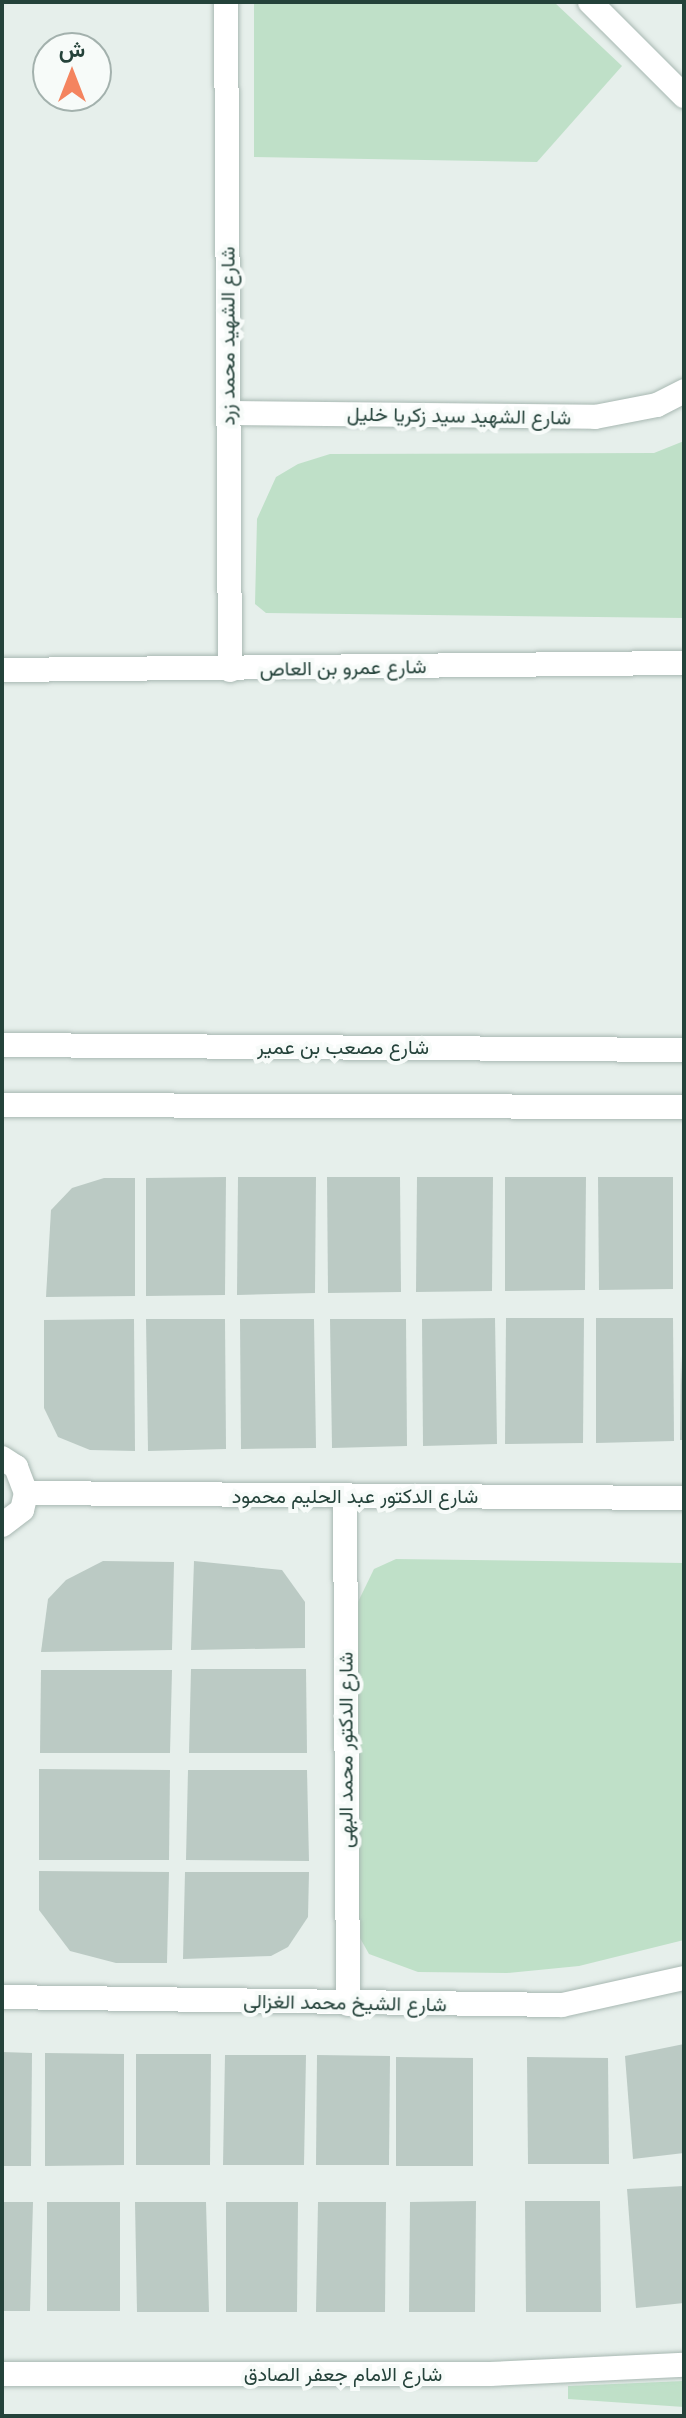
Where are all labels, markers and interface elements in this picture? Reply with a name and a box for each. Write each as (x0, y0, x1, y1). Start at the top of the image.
north arrow (32, 32, 112, 112)
text: ش (59, 36, 85, 63)
street label: شارع الشهيد محمد زرد (216, 246, 240, 426)
street label: شارع الشهيد سيد زكريا خليل (347, 402, 571, 430)
street label: شارع عمرو بن العاص (259, 655, 427, 681)
street label: شارع مصعب بن عمير (257, 1035, 429, 1059)
street label: شارع الدكتور عبد الحليم محمود (232, 1484, 478, 1508)
street label: شارع الدكتور محمد البهى (334, 1652, 358, 1848)
street label: شارع الشيخ محمد الغزالى (243, 1989, 447, 2017)
street label: شارع الامام جعفر الصادق (244, 2362, 442, 2386)

